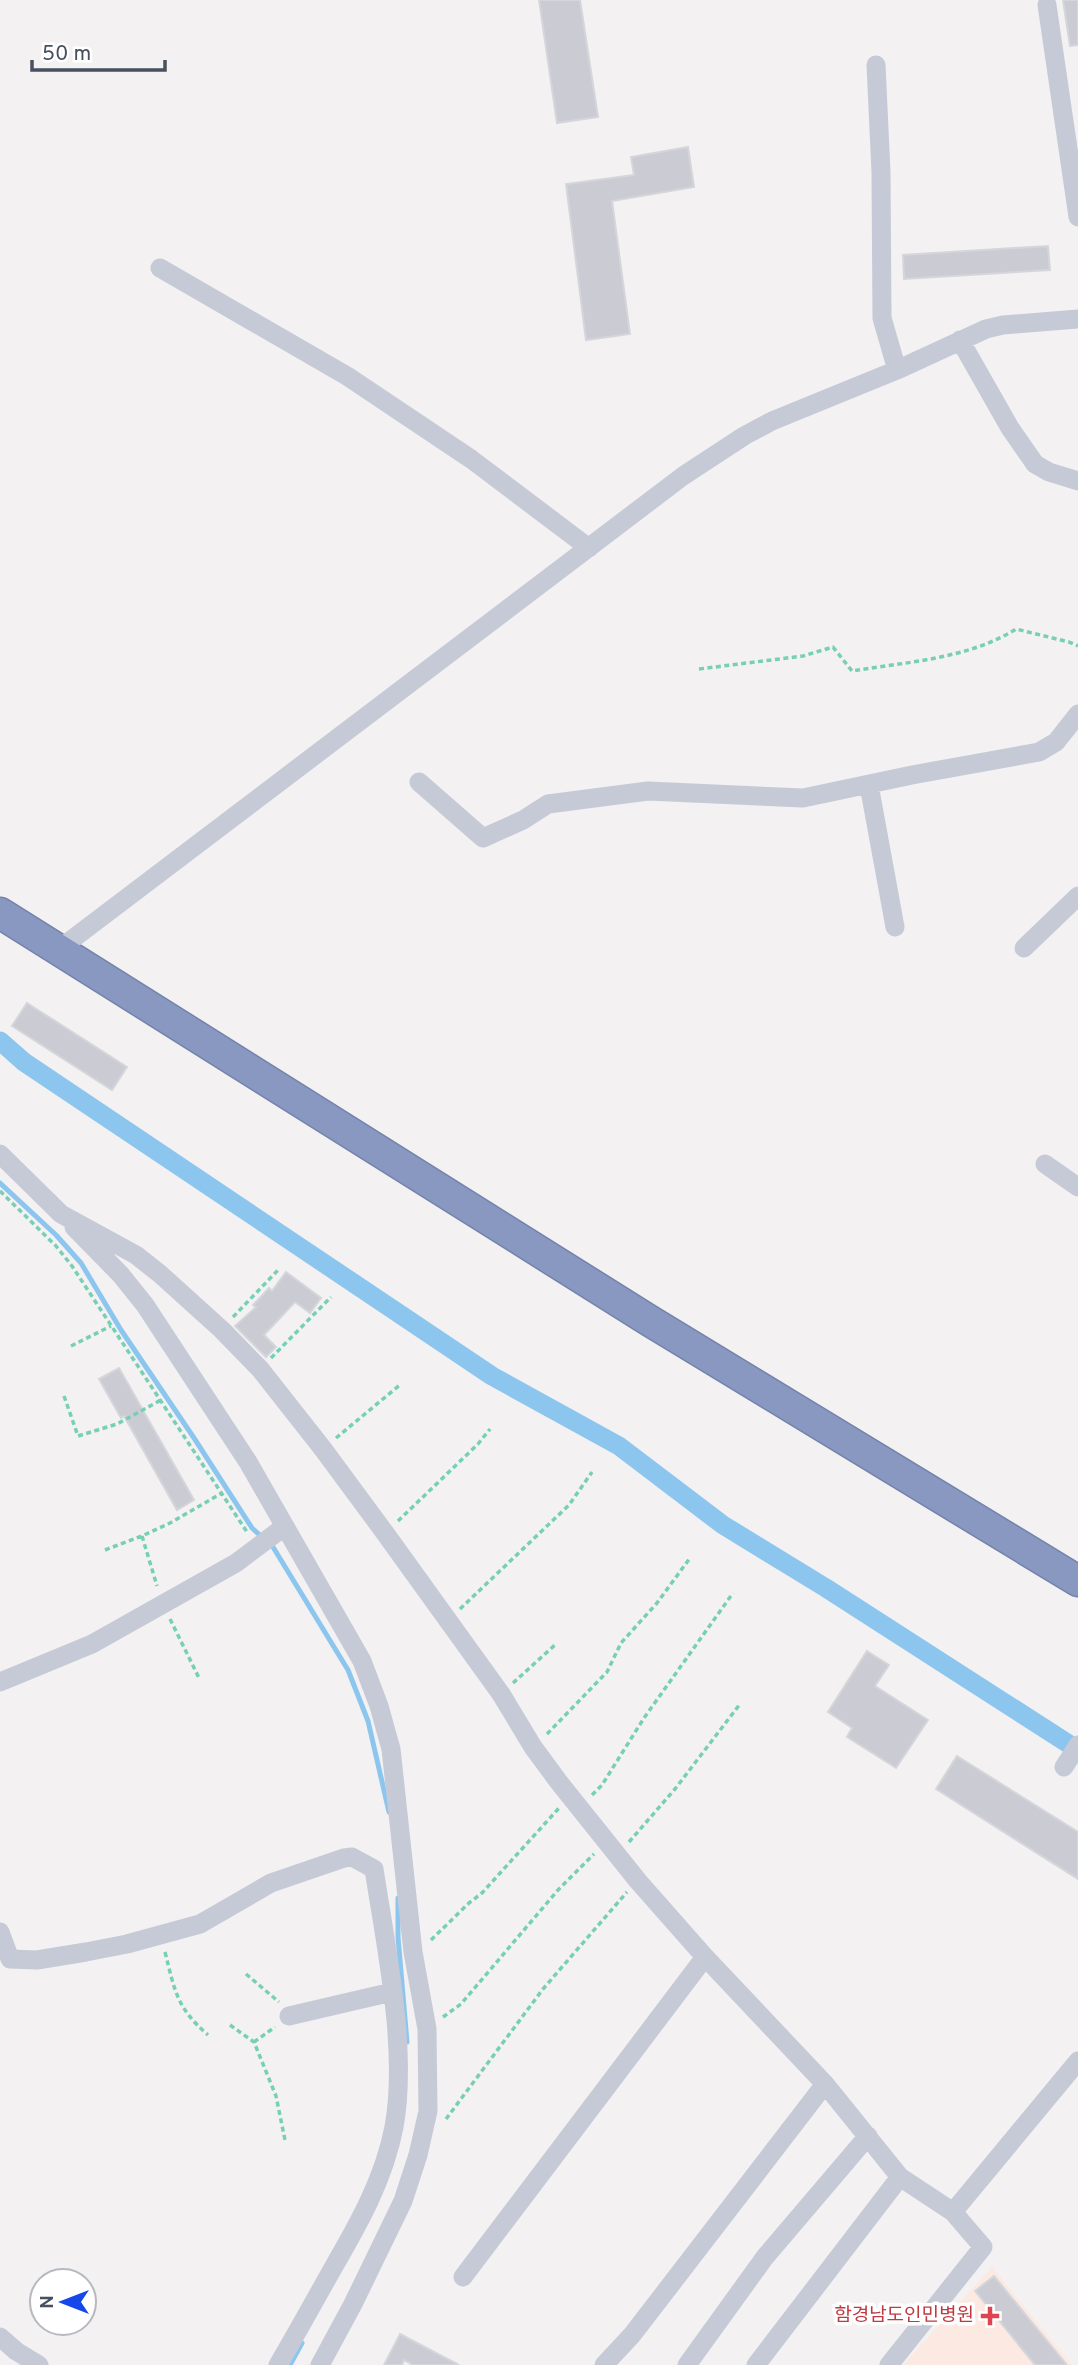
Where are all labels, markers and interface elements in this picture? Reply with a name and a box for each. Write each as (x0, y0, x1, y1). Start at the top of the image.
scale bar (32, 28, 164, 72)
text: 50 m (42, 41, 91, 68)
north arrow (28, 2267, 98, 2337)
text: N (36, 2295, 60, 2309)
place label: 함경남도인민병원 (834, 2304, 974, 2328)
marker: 함경남도인민병원 (980, 2306, 1000, 2326)

